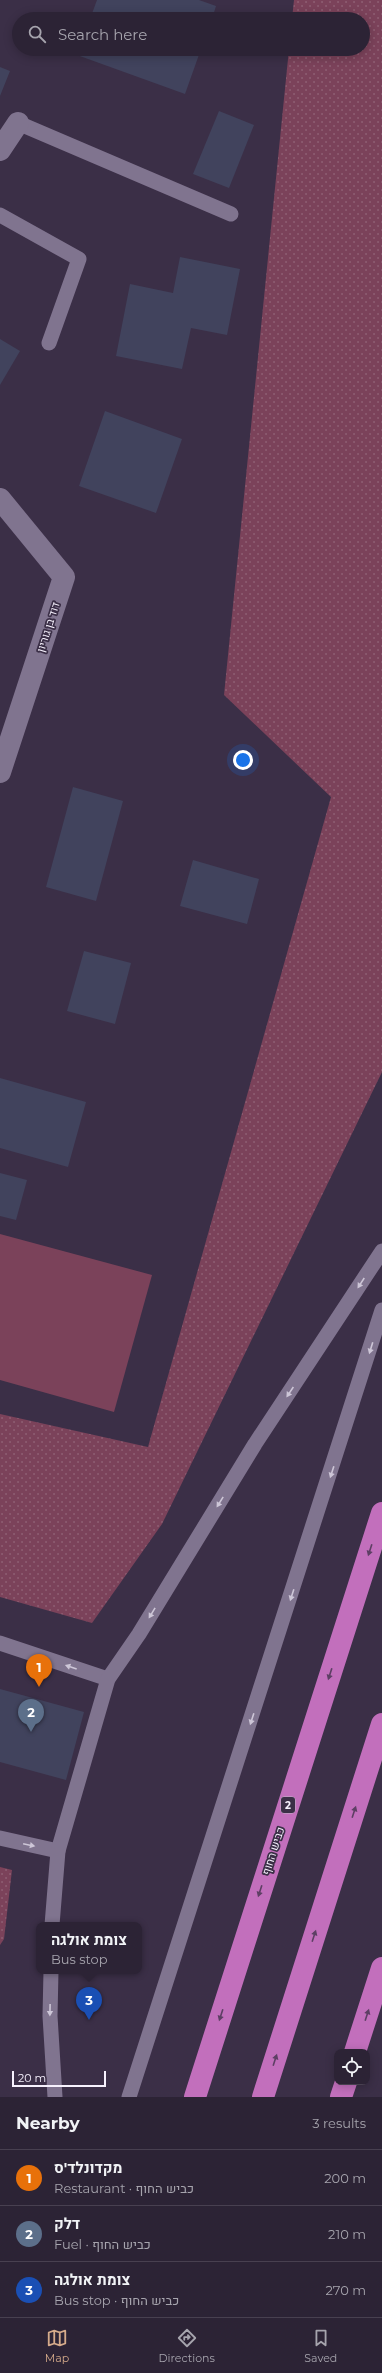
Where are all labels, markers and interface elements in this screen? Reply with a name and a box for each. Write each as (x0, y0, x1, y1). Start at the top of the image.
search box (12, 12, 370, 56)
icon: search (26, 23, 48, 45)
text: Search here (58, 25, 147, 44)
street label: דוד בן גוריון (33, 600, 63, 654)
your location (233, 750, 253, 770)
one-way arrow (357, 1278, 365, 1288)
one-way arrow (368, 1342, 374, 1354)
one-way arrow (286, 1387, 294, 1397)
one-way arrow (329, 1466, 335, 1478)
one-way arrow (216, 1496, 223, 1508)
one-way arrow (367, 1544, 373, 1556)
one-way arrow (288, 1590, 294, 1602)
one-way arrow (148, 1608, 156, 1618)
pin: 1 (26, 1654, 52, 1687)
one-way arrow (65, 1663, 77, 1669)
one-way arrow (327, 1668, 333, 1680)
pin: 2 (18, 1699, 44, 1732)
one-way arrow (248, 1713, 254, 1725)
road number: 2 (281, 1797, 295, 1813)
one-way arrow (351, 1806, 357, 1818)
street label: כביש החוף (259, 1825, 287, 1877)
one-way arrow (23, 1842, 35, 1848)
one-way arrow (257, 1885, 263, 1897)
popup (36, 1922, 142, 1974)
text: צומת אולגה (51, 1930, 127, 1949)
one-way arrow (312, 1930, 318, 1942)
text: Bus stop (51, 1951, 108, 1967)
pin: 3 (76, 1987, 102, 2020)
one-way arrow (47, 2004, 53, 2017)
one-way arrow (218, 2009, 224, 2021)
one-way arrow (364, 2009, 370, 2021)
map controls (334, 2049, 370, 2085)
button: locate (334, 2049, 370, 2085)
one-way arrow (272, 2054, 278, 2066)
scale bar (12, 2069, 106, 2088)
text: 20 m (18, 2071, 46, 2085)
text: Nearby (16, 2113, 80, 2133)
text: 3 results (312, 2115, 366, 2131)
text: מקדונלד'ס (54, 2158, 123, 2177)
text: 1 (26, 2170, 32, 2186)
text: 200 m (324, 2170, 366, 2186)
text: Restaurant · כביש החוף (54, 2180, 194, 2196)
text: דלק (54, 2214, 80, 2233)
text: 2 (25, 2226, 33, 2242)
text: 210 m (328, 2226, 366, 2242)
text: Fuel · כביש החוף (54, 2236, 151, 2252)
text: צומת אולגה (54, 2270, 130, 2289)
text: 3 (25, 2282, 33, 2298)
text: 270 m (325, 2282, 366, 2298)
text: Bus stop · כביש החוף (54, 2292, 179, 2308)
tab: Map (45, 2327, 69, 2365)
tab: Directions (159, 2327, 215, 2365)
tab: Saved (304, 2327, 337, 2365)

